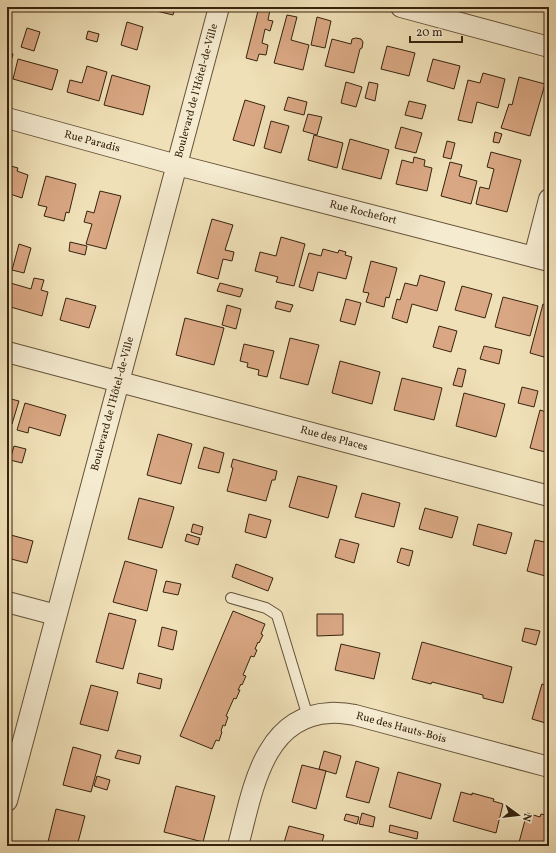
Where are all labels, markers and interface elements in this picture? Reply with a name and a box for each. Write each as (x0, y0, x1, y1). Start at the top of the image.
scale bar (410, 18, 462, 44)
street label: Boulevard de l'Hôtel-de-Ville (172, 22, 222, 160)
text: 20 m (416, 25, 443, 41)
street label: Rue Paradis (62, 127, 122, 157)
street label: Rue Rochefort (328, 197, 398, 229)
street label: Boulevard de l'Hôtel-de-Ville (88, 335, 138, 473)
street label: Rue des Places (299, 423, 370, 455)
street label: Rue des Hauts-Bois (354, 709, 448, 747)
north arrow (498, 795, 538, 835)
text: N (518, 811, 534, 823)

